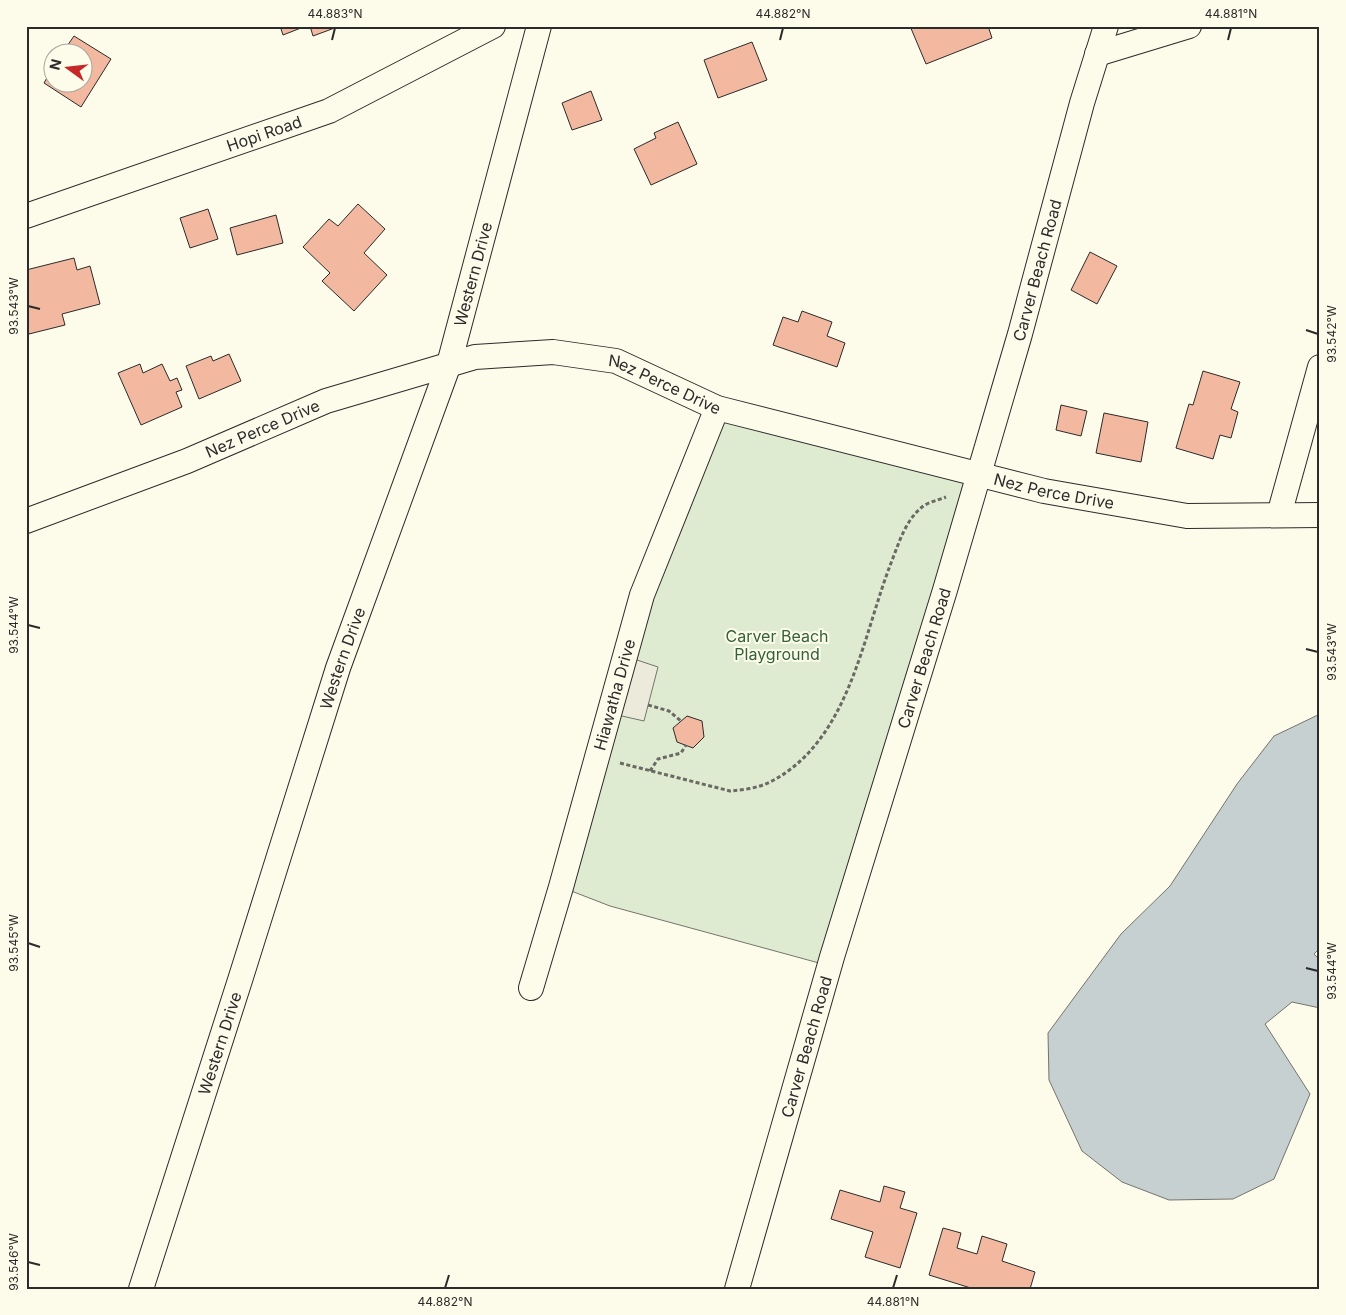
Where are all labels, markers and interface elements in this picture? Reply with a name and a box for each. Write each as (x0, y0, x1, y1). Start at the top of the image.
text: 44.883°N (308, 6, 362, 21)
text: 44.882°N (756, 6, 810, 21)
text: 44.881°N (1205, 6, 1257, 21)
north arrow (42, 42, 92, 92)
text: N (45, 57, 65, 72)
street label: Hopi Road (224, 111, 304, 156)
street label: Carver Beach Road (1008, 197, 1066, 344)
street label: Western Drive (449, 220, 496, 329)
text: 93.543°W (6, 277, 21, 335)
text: 93.542°W (1324, 305, 1339, 363)
street label: Nez Perce Drive (607, 350, 724, 419)
street label: Nez Perce Drive (202, 395, 323, 462)
street label: Nez Perce Drive (992, 469, 1116, 513)
street label: Carver Beach Road (893, 585, 955, 731)
text: 93.544°W (6, 596, 21, 654)
street label: Western Drive (316, 604, 369, 712)
text: 93.543°W (1324, 623, 1339, 681)
park label: Carver Beach Playground (725, 626, 829, 664)
street label: Hiawatha Drive (589, 637, 639, 753)
text: 93.545°W (6, 914, 21, 972)
text: 93.544°W (1324, 942, 1339, 1000)
street label: Carver Beach Road (777, 974, 836, 1120)
street label: Western Drive (194, 989, 246, 1097)
text: 93.546°W (6, 1233, 21, 1291)
text: 44.882°N (418, 1294, 472, 1309)
text: 44.881°N (867, 1294, 919, 1309)

